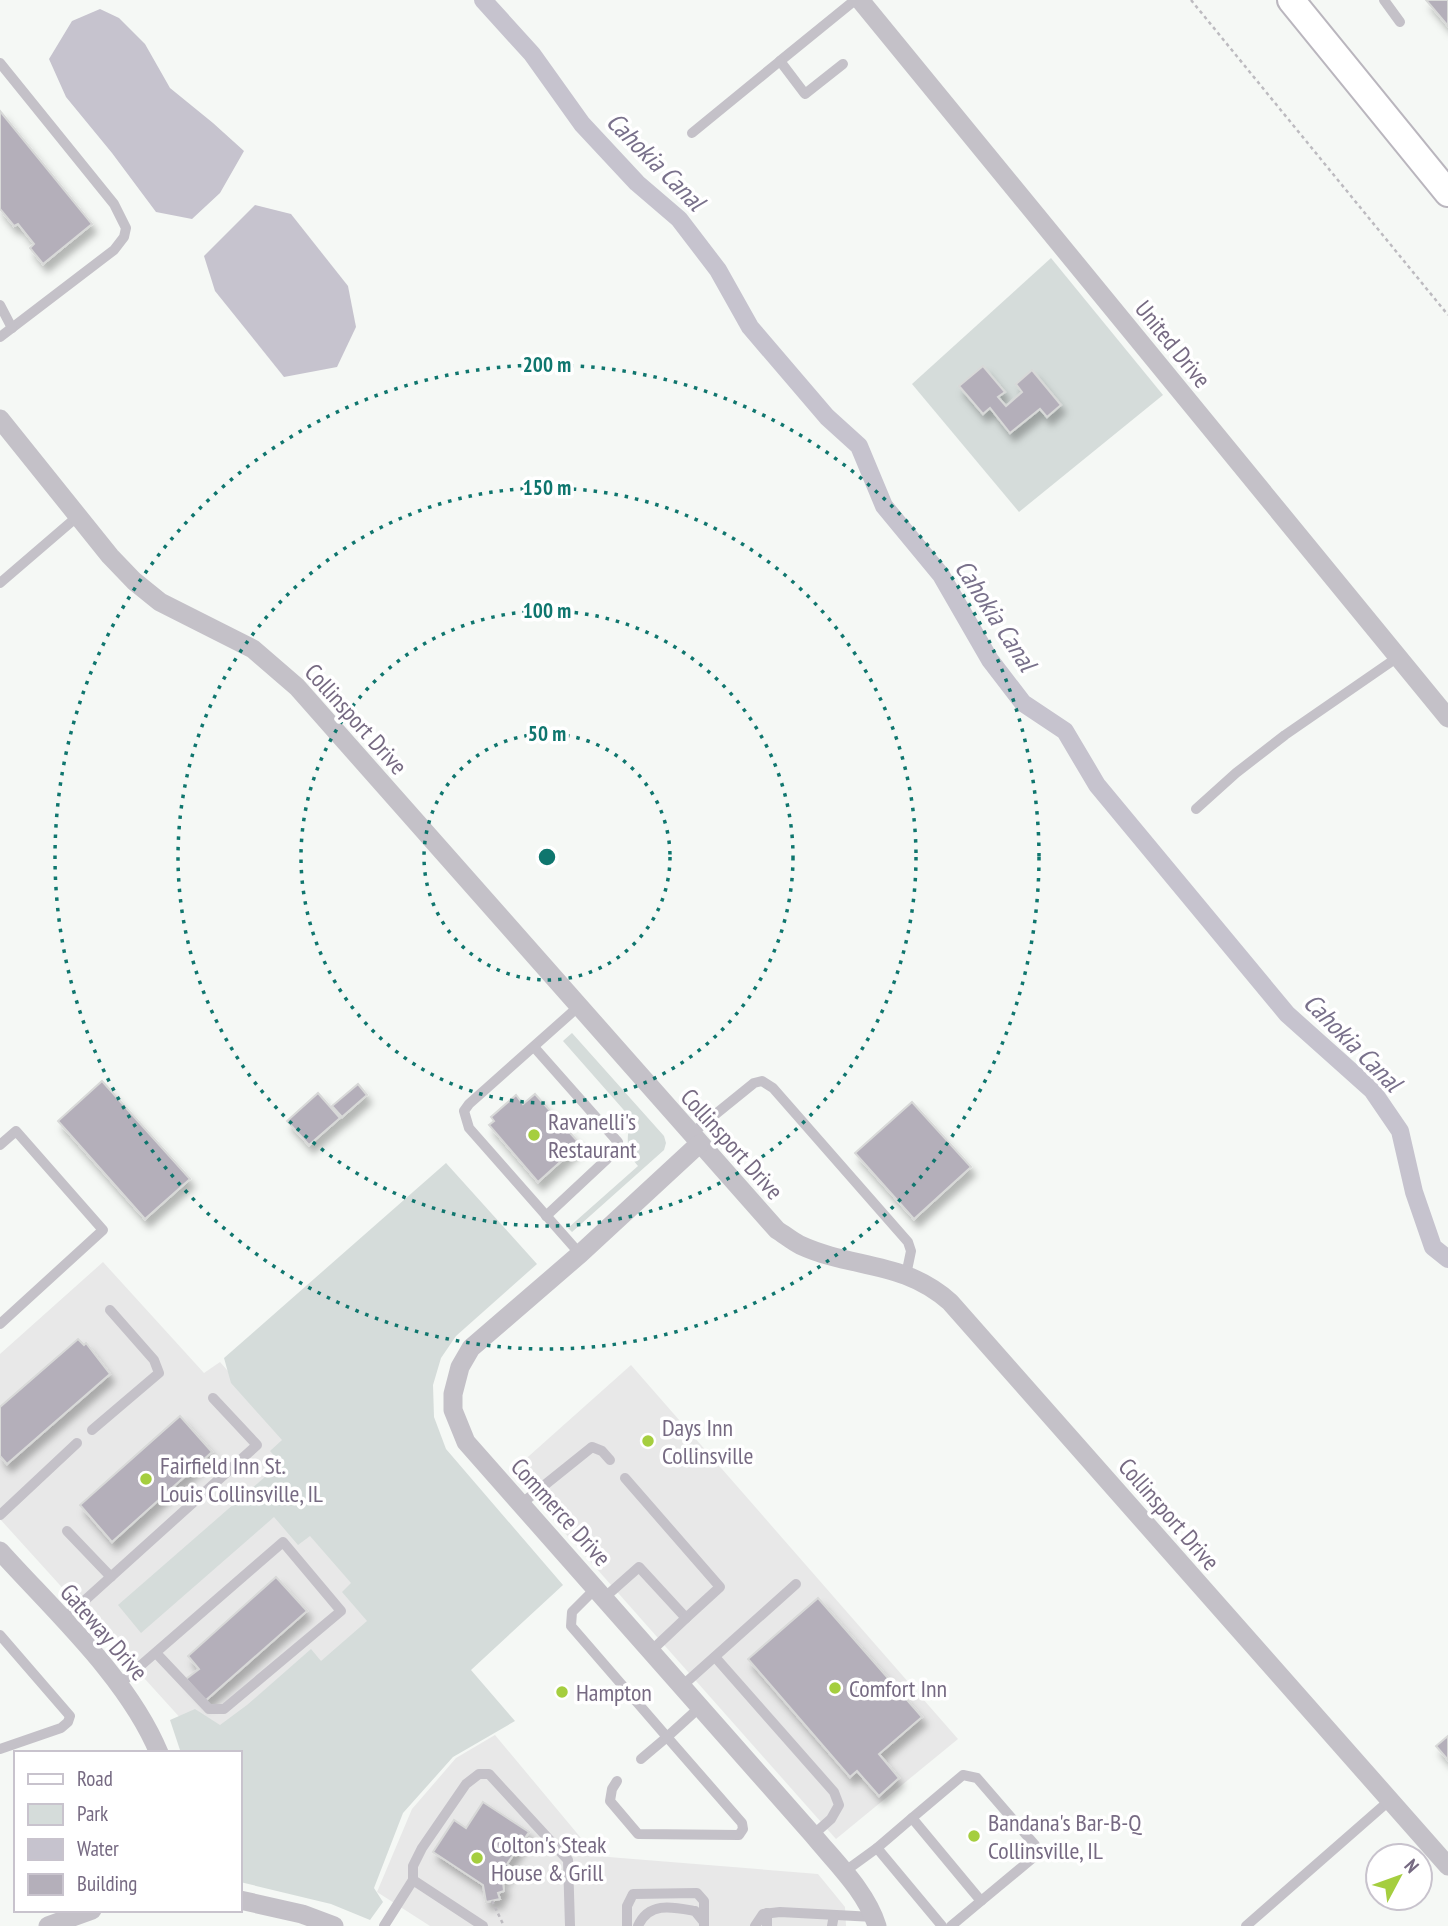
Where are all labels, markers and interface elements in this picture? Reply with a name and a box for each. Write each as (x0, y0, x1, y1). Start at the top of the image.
water label: Cahokia Canal (600, 105, 714, 219)
street label: United Drive (1128, 294, 1218, 394)
text: 200 m (523, 351, 571, 378)
text: 150 m (523, 474, 571, 501)
water label: Cahokia Canal (948, 553, 1046, 679)
text: 100 m (523, 597, 571, 624)
street label: Collinsport Drive (298, 657, 414, 781)
text: 50 m (528, 720, 566, 747)
centre of rings (535, 845, 559, 869)
water label: Cahokia Canal (1297, 986, 1411, 1100)
street label: Collinsport Drive (674, 1082, 790, 1206)
place label: Ravanelli's Restaurant (548, 1106, 637, 1165)
marker: Ravanelli's Restaurant (526, 1127, 542, 1143)
place label: Days Inn Collinsville (662, 1412, 753, 1471)
marker: Days Inn Collinsville (640, 1433, 656, 1449)
place label: Fairfield Inn St. Louis Collinsville, IL (160, 1450, 323, 1509)
street label: Commerce Drive (504, 1451, 618, 1573)
street label: Collinsport Drive (1112, 1451, 1226, 1577)
marker: Fairfield Inn St. Louis Collinsville, IL (138, 1471, 154, 1487)
street label: Gateway Drive (53, 1577, 155, 1687)
place label: Comfort Inn (849, 1673, 947, 1704)
place label: Hampton (576, 1677, 652, 1708)
marker: Comfort Inn (827, 1680, 843, 1696)
marker: Hampton (554, 1684, 570, 1700)
legend (14, 1751, 242, 1912)
text: Road (77, 1765, 113, 1792)
text: Park (77, 1800, 108, 1827)
place label: Bandana's Bar-B-Q Collinsville, IL (988, 1807, 1142, 1866)
marker: Bandana's Bar-B-Q Collinsville, IL (966, 1828, 982, 1844)
place label: Colton's Steak House & Grill (491, 1829, 607, 1888)
text: Water (77, 1835, 119, 1862)
north arrow (1364, 1842, 1434, 1912)
marker: Colton's Steak House & Grill (469, 1850, 485, 1866)
text: N (1399, 1854, 1424, 1878)
text: Building (77, 1870, 137, 1897)

